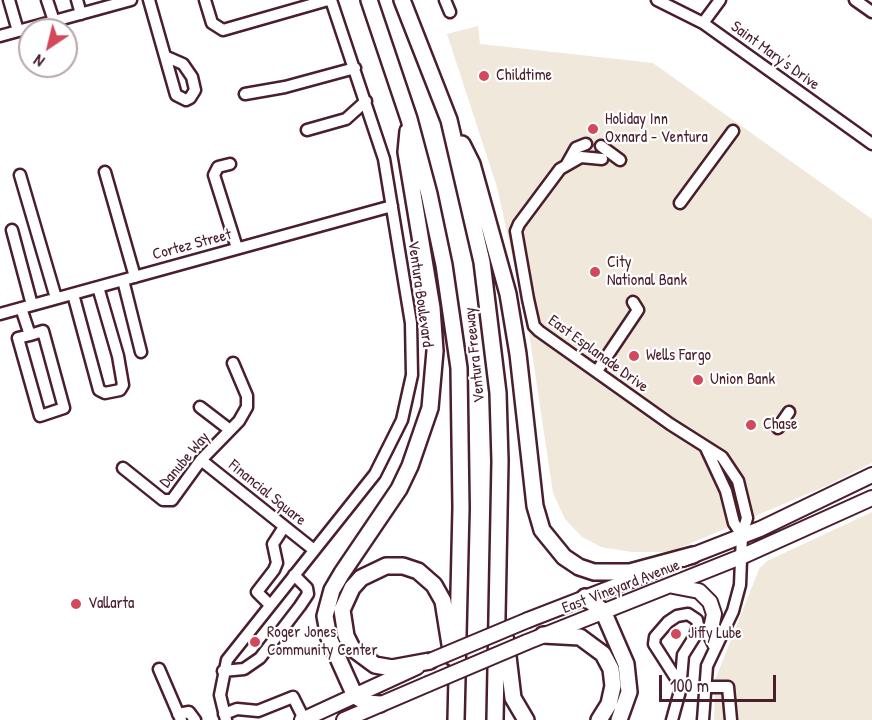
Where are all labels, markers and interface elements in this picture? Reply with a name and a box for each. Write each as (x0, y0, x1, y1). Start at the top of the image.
street label: Saint Mary's Drive (727, 17, 823, 95)
north arrow (18, 18, 78, 78)
text: N (29, 50, 49, 73)
place label: Childtime (496, 66, 552, 86)
marker: Childtime (477, 69, 491, 83)
place label: Holiday Inn Oxnard - Ventura (605, 110, 708, 148)
marker: Holiday Inn Oxnard - Ventura (586, 122, 600, 136)
street label: Cortez Street (150, 225, 234, 265)
street label: Ventura Boulevard (403, 240, 437, 348)
place label: City National Bank (607, 253, 687, 291)
marker: City National Bank (588, 265, 602, 279)
street label: Ventura Freeway (460, 306, 490, 404)
street label: East Esplanade Drive (544, 311, 652, 397)
place label: Wells Fargo (646, 346, 711, 366)
marker: Wells Fargo (627, 349, 641, 363)
place label: Union Bank (710, 370, 775, 390)
marker: Union Bank (691, 373, 705, 387)
place label: Chase (763, 415, 797, 435)
marker: Chase (744, 418, 758, 432)
street label: Danube Way (156, 428, 214, 492)
street label: Financial Square (224, 456, 310, 530)
street label: East Vineyard Avenue (559, 556, 683, 618)
place label: Vallarta (88, 594, 134, 614)
marker: Vallarta (69, 597, 83, 611)
place label: Roger Jones Community Center (267, 623, 378, 661)
place label: Jiffy Lube (688, 624, 742, 644)
marker: Jiffy Lube (669, 627, 683, 641)
marker: Roger Jones Community Center (248, 635, 262, 649)
scale bar (662, 663, 779, 701)
text: 100 m (670, 673, 709, 698)

